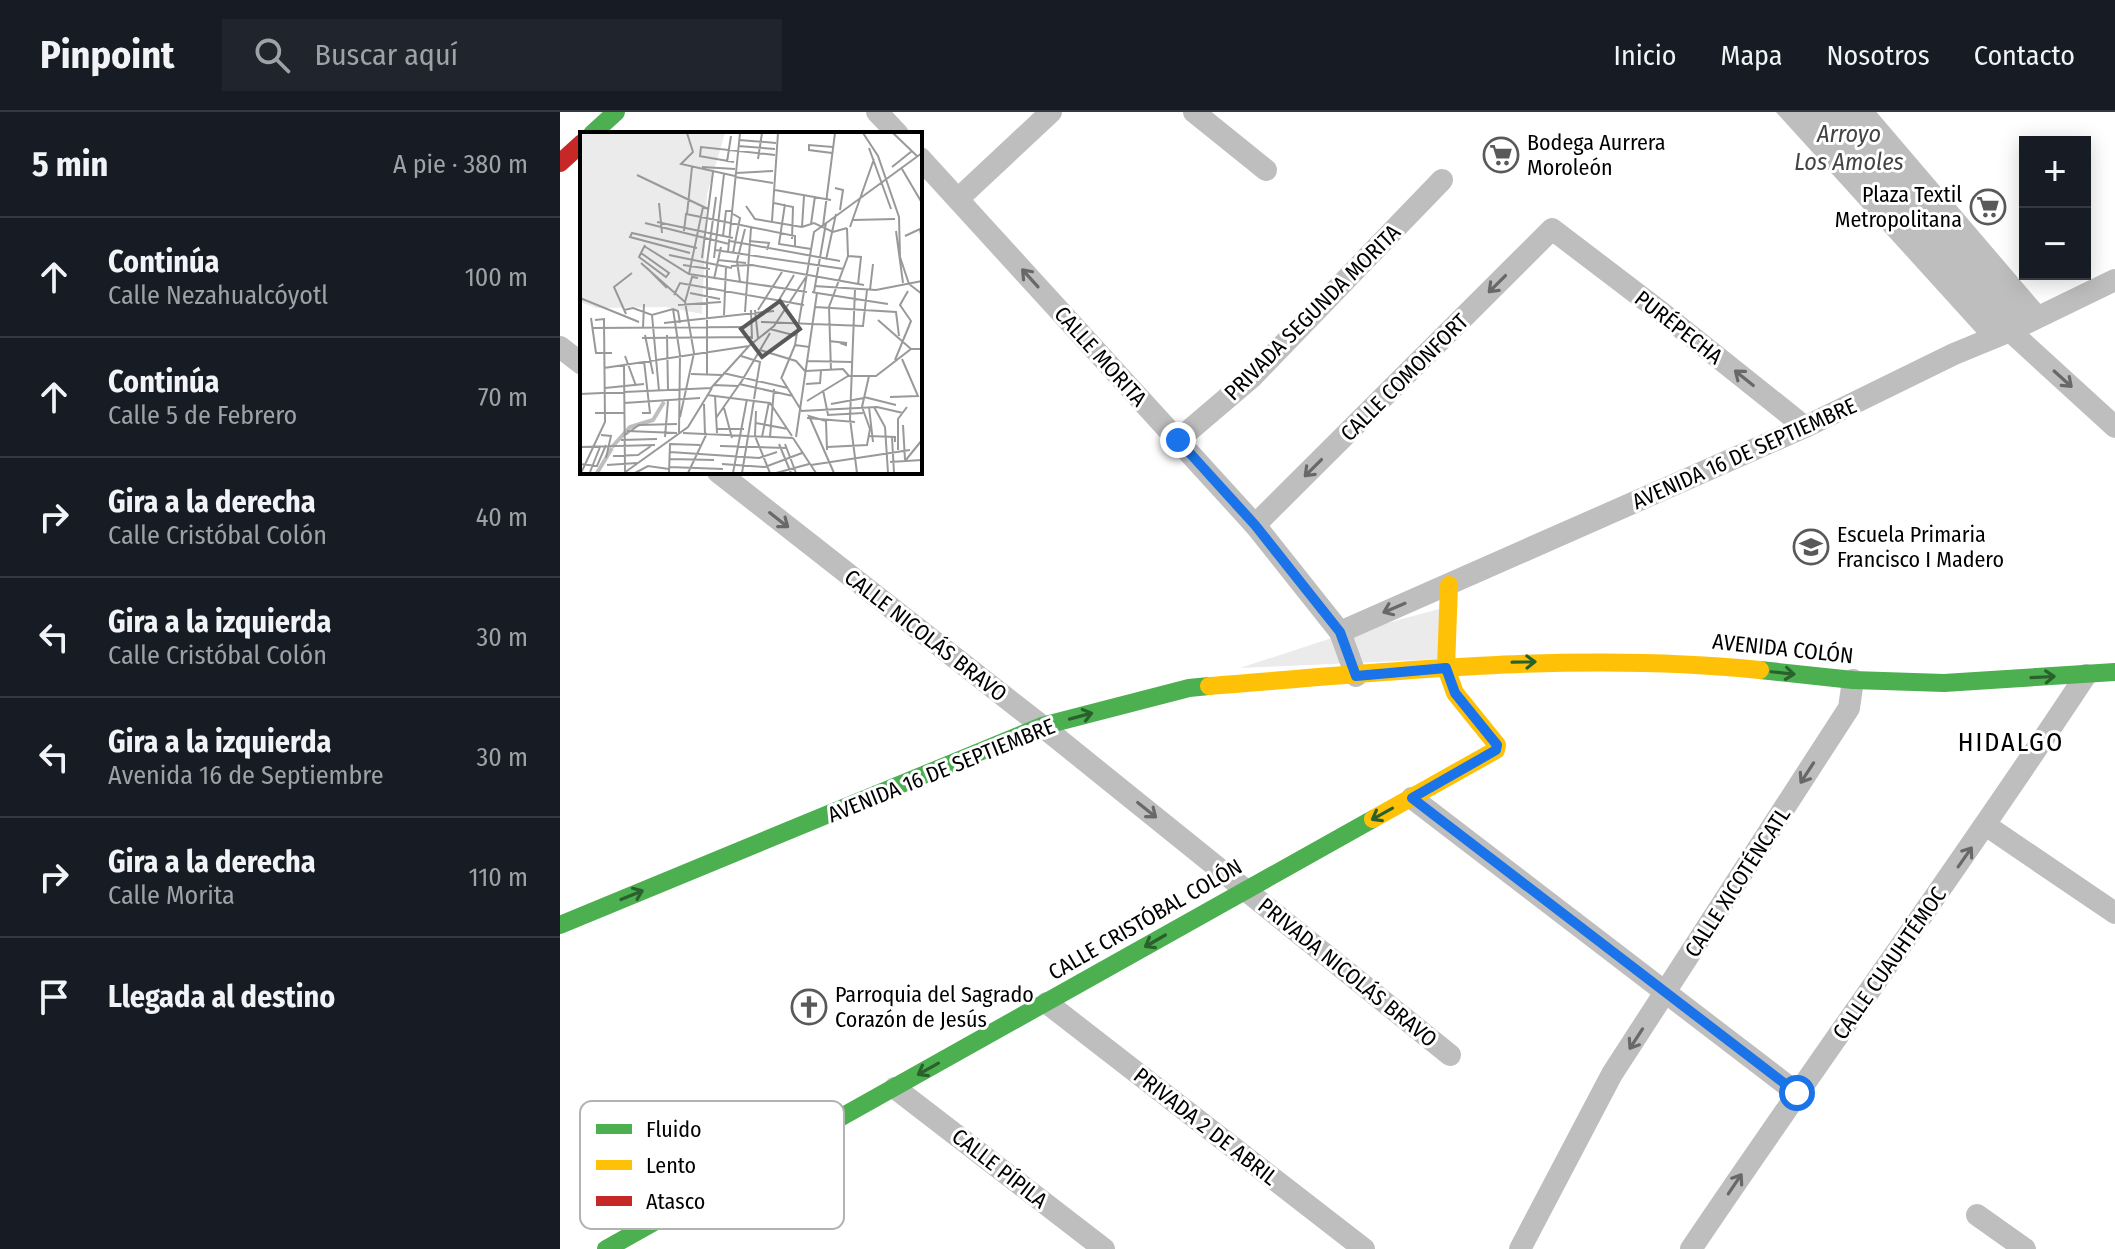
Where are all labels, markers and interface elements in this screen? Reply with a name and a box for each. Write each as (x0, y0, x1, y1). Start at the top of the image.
search box (222, 19, 782, 91)
text: Pinpoint (40, 32, 174, 78)
icon: search (250, 33, 294, 77)
text: Buscar aquí (314, 37, 458, 73)
text: Inicio (1614, 39, 1676, 72)
text: Mapa (1720, 39, 1782, 72)
text: Nosotros (1826, 39, 1930, 72)
text: Contacto (1974, 39, 2075, 72)
water label: Arroyo Los Amoles (1794, 120, 1904, 176)
place label: Bodega Aurrera Moroleón (1527, 129, 1666, 181)
inset map (580, 132, 922, 474)
supermarket icon: Bodega Aurrera Moroleón (1482, 136, 1520, 174)
map controls (2019, 136, 2091, 280)
button: + (2019, 136, 2091, 208)
text: 5 min (32, 144, 108, 185)
text: A pie · 380 m (393, 149, 528, 180)
place label: Plaza Textil Metropolitana (1835, 181, 1962, 233)
supermarket icon: Plaza Textil Metropolitana (1969, 188, 2007, 226)
button: − (2019, 208, 2091, 280)
street label: PRIVADA SEGUNDA MORITA (1219, 218, 1406, 406)
text: Continúa (108, 244, 219, 280)
icon: ahead (32, 255, 76, 299)
text: 100 m (465, 262, 528, 293)
one-way arrow (1021, 268, 1040, 288)
one-way arrow (1488, 274, 1507, 293)
text: Calle Nezahualcóyotl (108, 280, 328, 311)
street label: PURÉPECHA (1629, 285, 1728, 370)
street label: CALLE MORITA (1049, 301, 1153, 412)
street label: CALLE COMONFORT (1335, 307, 1474, 447)
text: Continúa (108, 364, 219, 400)
one-way arrow (1734, 369, 1755, 387)
one-way arrow (2052, 370, 2072, 388)
icon: ahead (32, 375, 76, 419)
text: 70 m (478, 382, 528, 413)
street label: AVENIDA 16 DE SEPTIEMBRE (1628, 392, 1861, 515)
text: Calle 5 de Febrero (108, 400, 297, 431)
route end (1160, 422, 1196, 458)
one-way arrow (1303, 458, 1323, 477)
text: Gira a la derecha (108, 484, 316, 520)
icon: right (32, 495, 76, 539)
text: 40 m (476, 502, 528, 533)
one-way arrow (768, 512, 789, 529)
text: Calle Cristóbal Colón (108, 520, 327, 551)
place label: Escuela Primaria Francisco I Madero (1837, 521, 2004, 573)
school or university icon: Escuela Primaria Francisco I Madero (1792, 528, 1830, 566)
street label: CALLE NICOLÁS BRAVO (839, 563, 1012, 707)
one-way arrow (1382, 602, 1407, 617)
text: Gira a la izquierda (108, 604, 331, 640)
icon: left (32, 615, 76, 659)
text: 30 m (477, 622, 528, 653)
street label: AVENIDA COLÓN (1711, 628, 1855, 669)
text: Calle Cristóbal Colón (108, 640, 327, 671)
one-way arrow (1510, 655, 1537, 670)
one-way arrow (1769, 665, 1796, 680)
one-way arrow (2029, 670, 2056, 685)
one-way arrow (1068, 708, 1094, 723)
street label: AVENIDA 16 DE SEPTIEMBRE (824, 712, 1059, 828)
text: Gira a la izquierda (108, 724, 331, 760)
district label: HIDALGO (1958, 727, 2064, 758)
icon: left (32, 735, 76, 779)
text: 30 m (477, 742, 528, 773)
text: Avenida 16 de Septiembre (108, 760, 384, 791)
one-way arrow (1799, 761, 1815, 784)
one-way arrow (1136, 801, 1157, 819)
street label: CALLE XICOTÉNCATL (1679, 802, 1796, 962)
one-way arrow (1370, 807, 1394, 823)
text: Gira a la derecha (108, 844, 316, 880)
one-way arrow (1957, 846, 1973, 868)
street label: CALLE CRISTÓBAL COLÓN (1044, 853, 1247, 986)
icon: right (32, 855, 76, 899)
text: 110 m (468, 862, 528, 893)
text: Calle Morita (108, 880, 235, 911)
street label: CALLE CUAUHTÉMOC (1827, 882, 1952, 1045)
one-way arrow (619, 887, 644, 902)
street label: PRIVADA NICOLÁS BRAVO (1253, 892, 1443, 1053)
one-way arrow (1144, 934, 1167, 950)
icon: arrive (32, 975, 76, 1019)
text: Llegada al destino (108, 979, 335, 1015)
place label: Parroquia del Sagrado Corazón de Jesús (835, 981, 1034, 1033)
church icon: Parroquia del Sagrado Corazón de Jesús (790, 988, 828, 1026)
one-way arrow (1628, 1027, 1644, 1049)
one-way arrow (917, 1062, 941, 1077)
street label: PRIVADA 2 DE ABRIL (1128, 1062, 1283, 1191)
route start (1779, 1075, 1815, 1111)
legend (580, 1101, 844, 1229)
text: Fluido (646, 1116, 702, 1143)
street label: CALLE PÍPILA (947, 1123, 1053, 1214)
text: Lento (646, 1152, 696, 1179)
one-way arrow (1727, 1174, 1743, 1196)
text: Atasco (646, 1188, 705, 1215)

